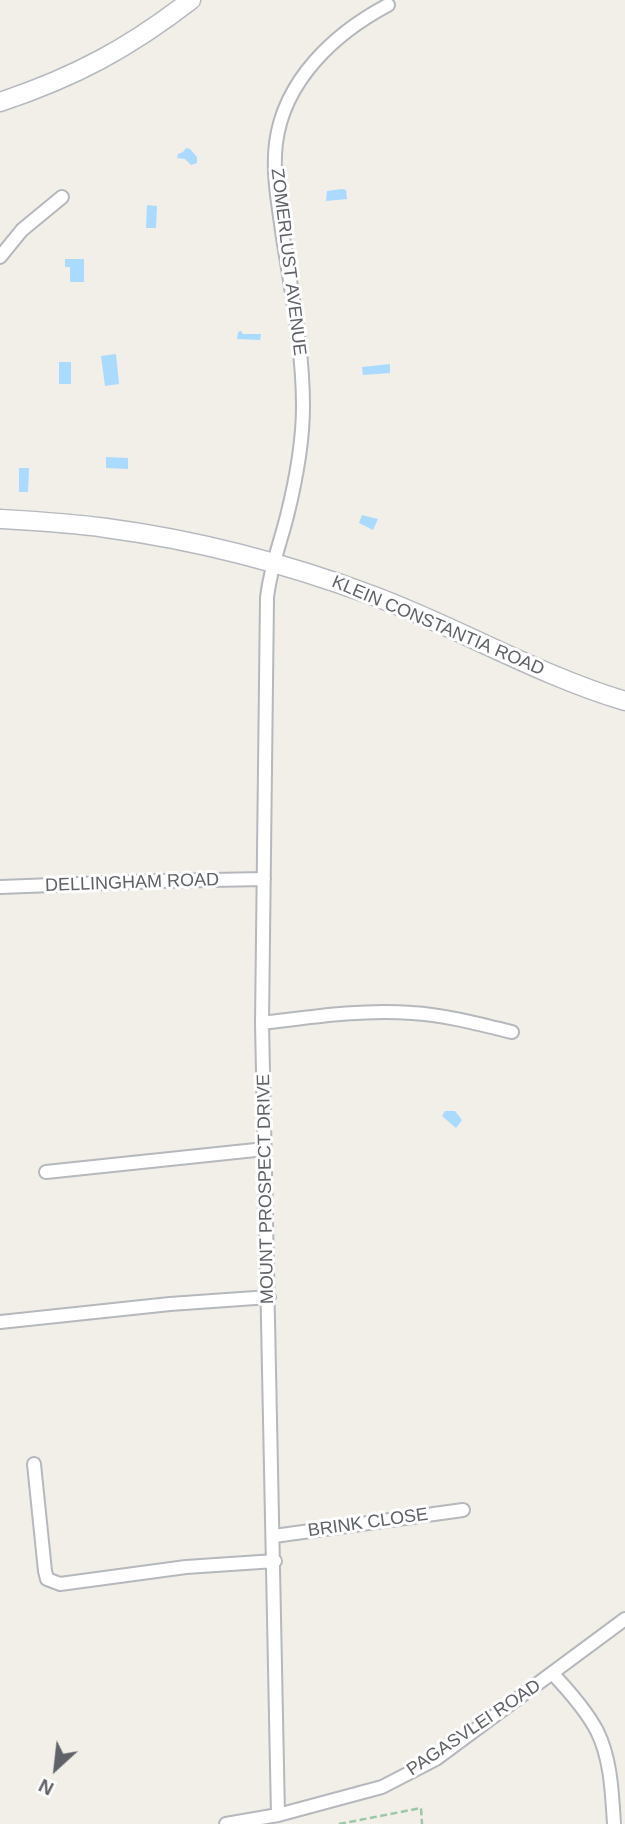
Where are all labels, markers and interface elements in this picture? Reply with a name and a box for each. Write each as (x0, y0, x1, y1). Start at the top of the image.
street label: ZOMERLUST AVENUE (266, 167, 310, 357)
street label: KLEIN CONSTANTIA ROAD (329, 571, 547, 681)
street label: DELLINGHAM ROAD (45, 869, 219, 897)
street label: MOUNT PROSPECT DRIVE (253, 1074, 279, 1304)
street label: BRINK CLOSE (307, 1504, 429, 1542)
street label: PAGASVLEI ROAD (403, 1675, 545, 1781)
north arrow (21, 1733, 91, 1803)
text: N (35, 1775, 57, 1800)

